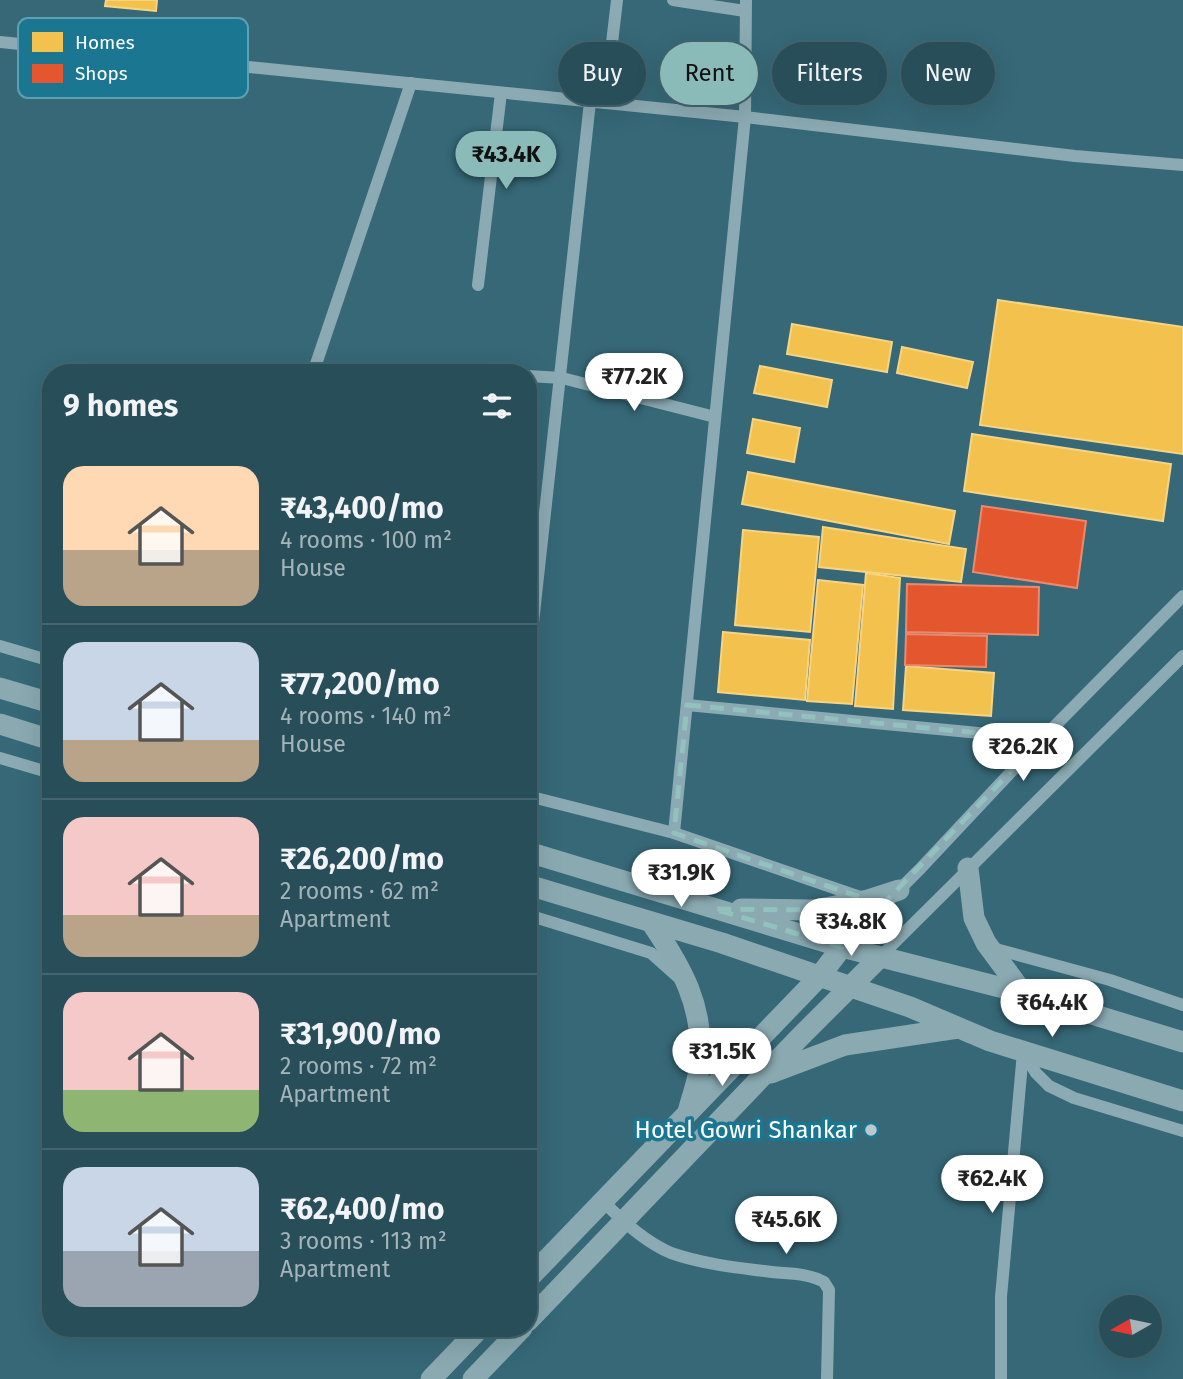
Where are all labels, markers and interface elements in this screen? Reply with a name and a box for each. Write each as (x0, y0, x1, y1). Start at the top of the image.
legend (18, 18, 248, 98)
text: Homes (75, 31, 135, 54)
chip: Buy (558, 42, 646, 105)
chip: Rent (660, 42, 758, 105)
chip: Filters (772, 42, 887, 105)
chip: New (901, 42, 995, 105)
text: Shops (75, 62, 128, 85)
pin: ₹43.4K (449, 132, 563, 191)
text: ₹43.4K (471, 140, 541, 168)
pin: ₹77.2K (577, 354, 691, 413)
text: ₹77.2K (601, 362, 667, 390)
icon: filters (478, 387, 516, 425)
text: 9 homes (63, 388, 178, 424)
text: ₹43,400/mo (280, 490, 444, 526)
icon: home (119, 494, 203, 578)
text: 4 rooms · 100 m² (280, 526, 452, 554)
text: House (280, 554, 346, 582)
text: ₹77,200/mo (280, 666, 440, 702)
icon: home (119, 670, 203, 754)
text: 4 rooms · 140 m² (280, 702, 451, 730)
pin: ₹26.2K (966, 724, 1080, 783)
text: House (280, 730, 346, 758)
text: ₹26.2K (988, 732, 1058, 760)
text: ₹26,200/mo (280, 841, 444, 877)
icon: home (119, 845, 203, 929)
pin: ₹31.9K (624, 850, 738, 909)
text: ₹31.9K (647, 858, 715, 886)
text: 2 rooms · 62 m² (280, 877, 439, 905)
pin: ₹34.8K (794, 898, 908, 958)
text: Apartment (280, 905, 390, 933)
text: ₹34.8K (816, 907, 886, 935)
pin: ₹64.4K (995, 979, 1109, 1039)
text: ₹64.4K (1016, 988, 1088, 1016)
text: ₹31,900/mo (280, 1016, 441, 1052)
icon: home (119, 1020, 203, 1104)
pin: ₹31.5K (665, 1028, 779, 1088)
text: ₹31.5K (688, 1037, 756, 1065)
text: 2 rooms · 72 m² (280, 1052, 437, 1080)
text: Apartment (280, 1080, 390, 1108)
place label: Hotel Gowri Shankar (635, 1116, 858, 1144)
marker: Hotel Gowri Shankar (863, 1122, 879, 1138)
pin: ₹62.4K (935, 1156, 1049, 1215)
text: ₹62.4K (957, 1164, 1027, 1192)
text: ₹62,400/mo (280, 1191, 444, 1227)
icon: home (119, 1195, 203, 1279)
pin: ₹45.6K (729, 1196, 843, 1256)
text: ₹45.6K (751, 1205, 821, 1233)
text: 3 rooms · 113 m² (280, 1227, 447, 1255)
text: Apartment (280, 1255, 390, 1283)
north arrow (1099, 1295, 1162, 1358)
map controls (1099, 1295, 1162, 1358)

